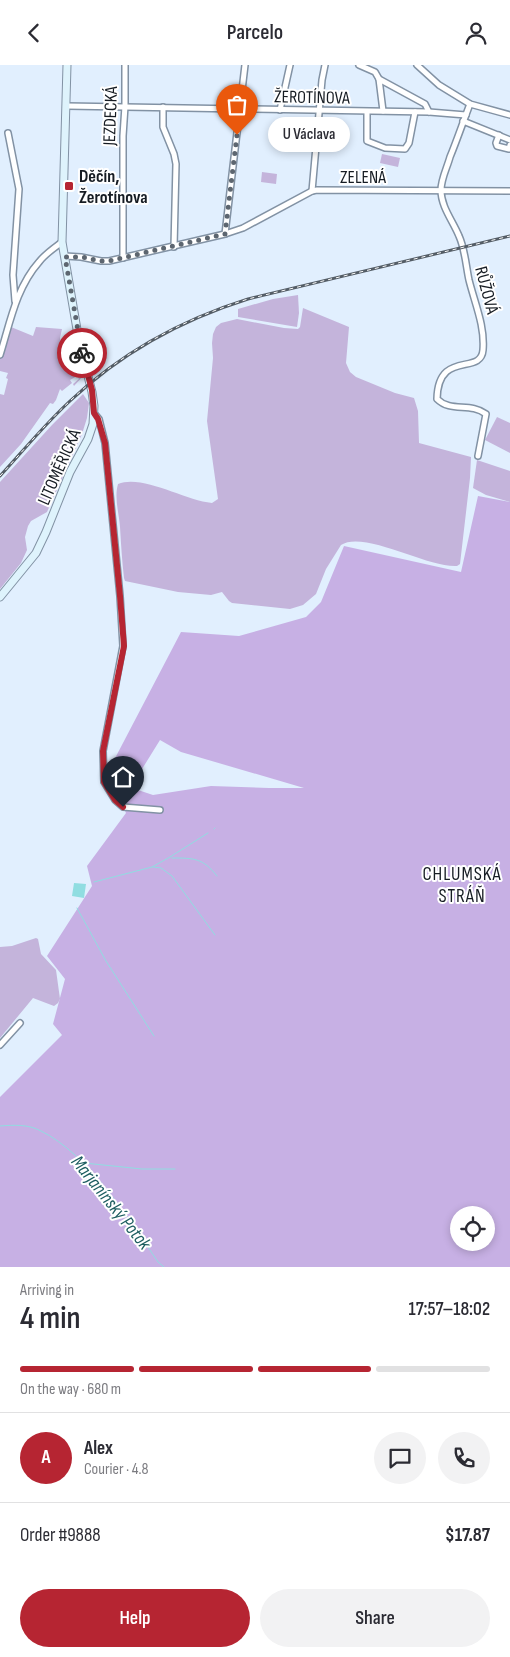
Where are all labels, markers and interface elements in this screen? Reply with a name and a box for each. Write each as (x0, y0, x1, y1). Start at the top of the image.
icon: back (20, 19, 48, 47)
text: Parcelo (227, 19, 283, 46)
icon: person (462, 19, 490, 47)
pin (216, 84, 258, 135)
street label: JEZDECKÁ (99, 86, 122, 147)
street label: ŽEROTÍNOVA (274, 86, 350, 109)
icon: bag (223, 91, 251, 119)
callout: U Václava (267, 117, 350, 153)
text: U Václava (283, 125, 335, 144)
place label: Děčín, Žerotínova (79, 166, 148, 208)
street label: ZELENÁ (340, 167, 386, 188)
marker: Děčín, Žerotínova (63, 180, 75, 192)
street label: RŮŽOVÁ (470, 264, 503, 316)
courier (57, 328, 107, 378)
icon: bike (68, 339, 96, 367)
street label: LITOMĚŘICKÁ (33, 426, 86, 508)
pin (102, 756, 144, 807)
icon: home (109, 763, 137, 791)
district label: CHLUMSKÁ STRÁŇ (422, 863, 502, 908)
water label: Marjanínský Potok (66, 1151, 156, 1255)
map controls (450, 1206, 495, 1251)
button: locate (450, 1206, 495, 1251)
text: Arriving in (20, 1281, 74, 1300)
text: 17:57–18:02 (409, 1298, 490, 1321)
text: 4 min (20, 1299, 81, 1338)
text: On the way · 680 m (20, 1380, 121, 1399)
button: chat (374, 1432, 426, 1484)
button: phone (438, 1432, 490, 1484)
text: Alex (84, 1437, 113, 1460)
text: A (41, 1446, 51, 1469)
text: Courier · 4.8 (84, 1460, 148, 1479)
text: Order #9888 (20, 1524, 101, 1547)
text: $17.87 (445, 1524, 490, 1547)
button: Help (20, 1589, 250, 1647)
button: Share (260, 1589, 490, 1647)

